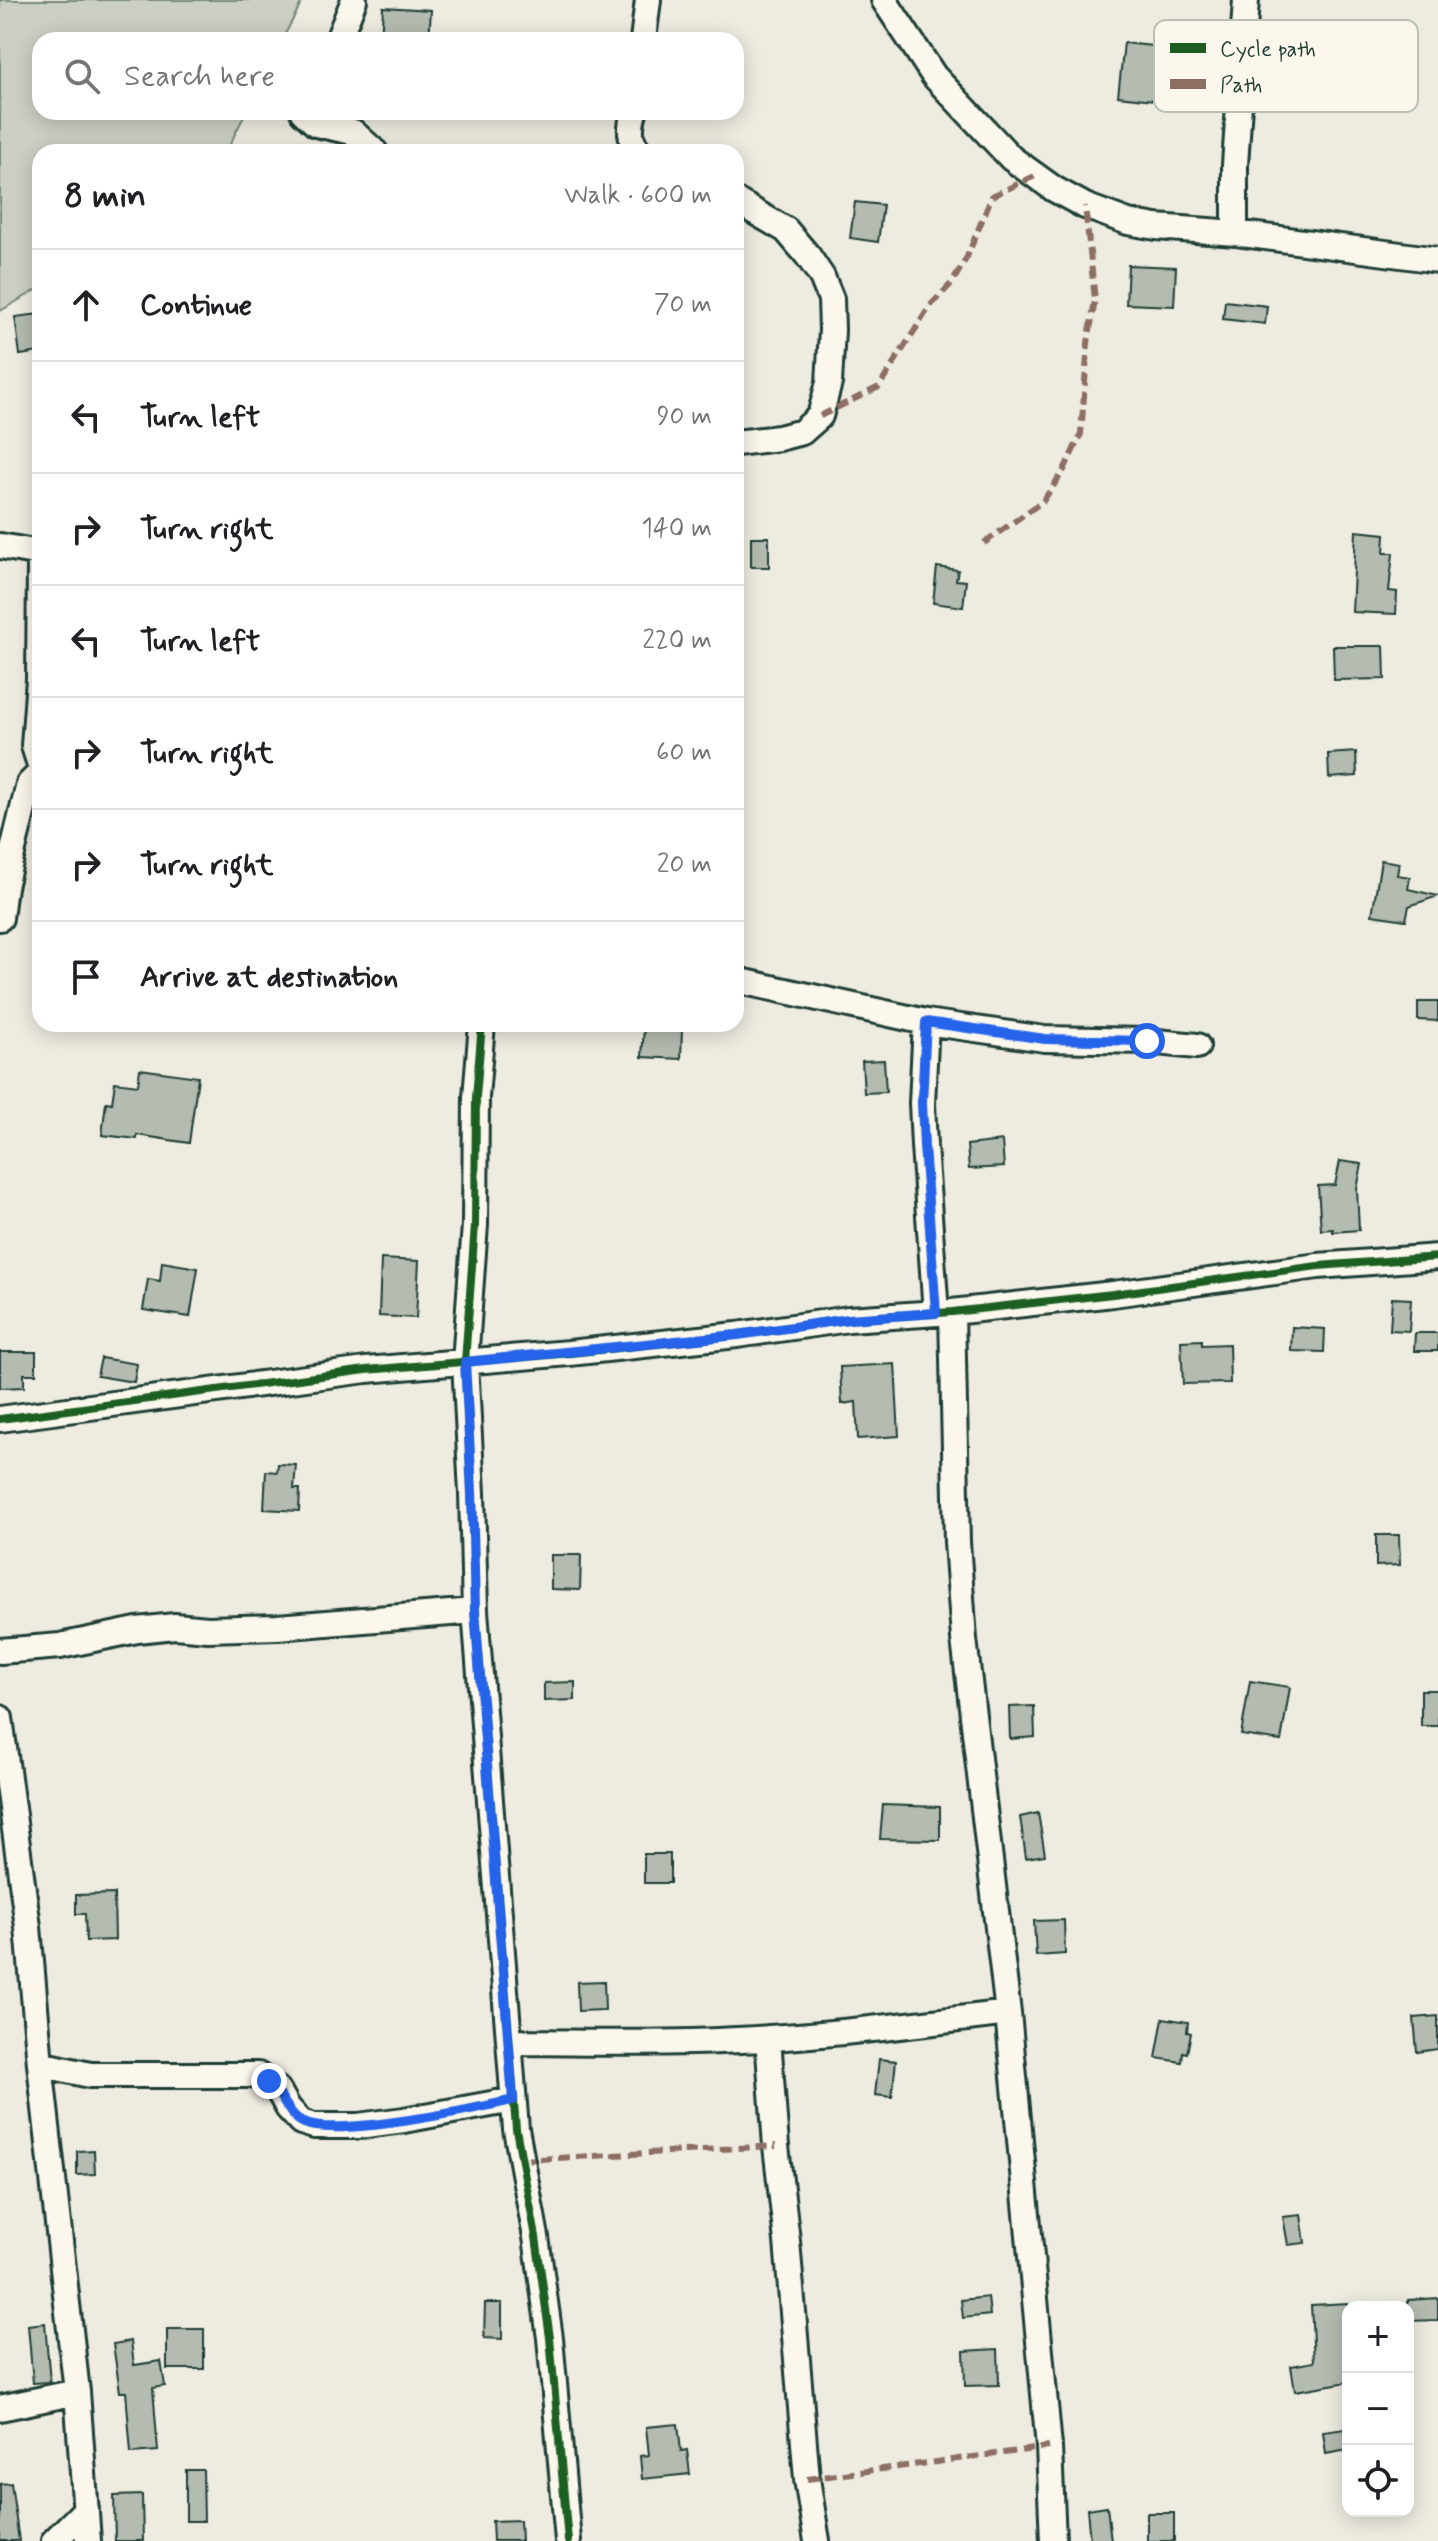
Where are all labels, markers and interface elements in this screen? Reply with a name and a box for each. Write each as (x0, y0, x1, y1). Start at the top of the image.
legend (1154, 20, 1418, 112)
search box (32, 32, 744, 120)
text: Cycle path (1220, 36, 1316, 64)
icon: search (60, 54, 104, 98)
text: Search here (124, 57, 275, 96)
text: Path (1220, 72, 1262, 100)
text: 8 min (64, 174, 146, 219)
text: Walk · 600 m (564, 179, 712, 213)
icon: ahead (64, 283, 108, 327)
text: Continue (140, 286, 252, 325)
text: 70 m (654, 288, 712, 322)
icon: left (64, 395, 108, 439)
text: Turn left (140, 398, 260, 437)
text: 90 m (657, 400, 712, 434)
icon: right (64, 507, 108, 551)
text: Turn right (140, 510, 273, 549)
text: 140 m (641, 512, 712, 546)
icon: left (64, 619, 108, 663)
text: Turn left (140, 622, 260, 661)
text: 220 m (642, 624, 712, 658)
icon: right (64, 731, 108, 775)
text: Turn right (140, 734, 273, 773)
text: 60 m (656, 736, 712, 770)
icon: right (64, 843, 108, 887)
text: Turn right (140, 846, 273, 885)
text: 20 m (657, 848, 712, 882)
icon: arrive (64, 955, 108, 999)
text: Arrive at destination (140, 958, 398, 997)
route start (1129, 1023, 1165, 1059)
route end (251, 2063, 287, 2099)
map controls (1342, 2301, 1414, 2517)
button: + (1342, 2301, 1414, 2373)
button: − (1342, 2373, 1414, 2445)
button: locate (1342, 2445, 1414, 2517)

